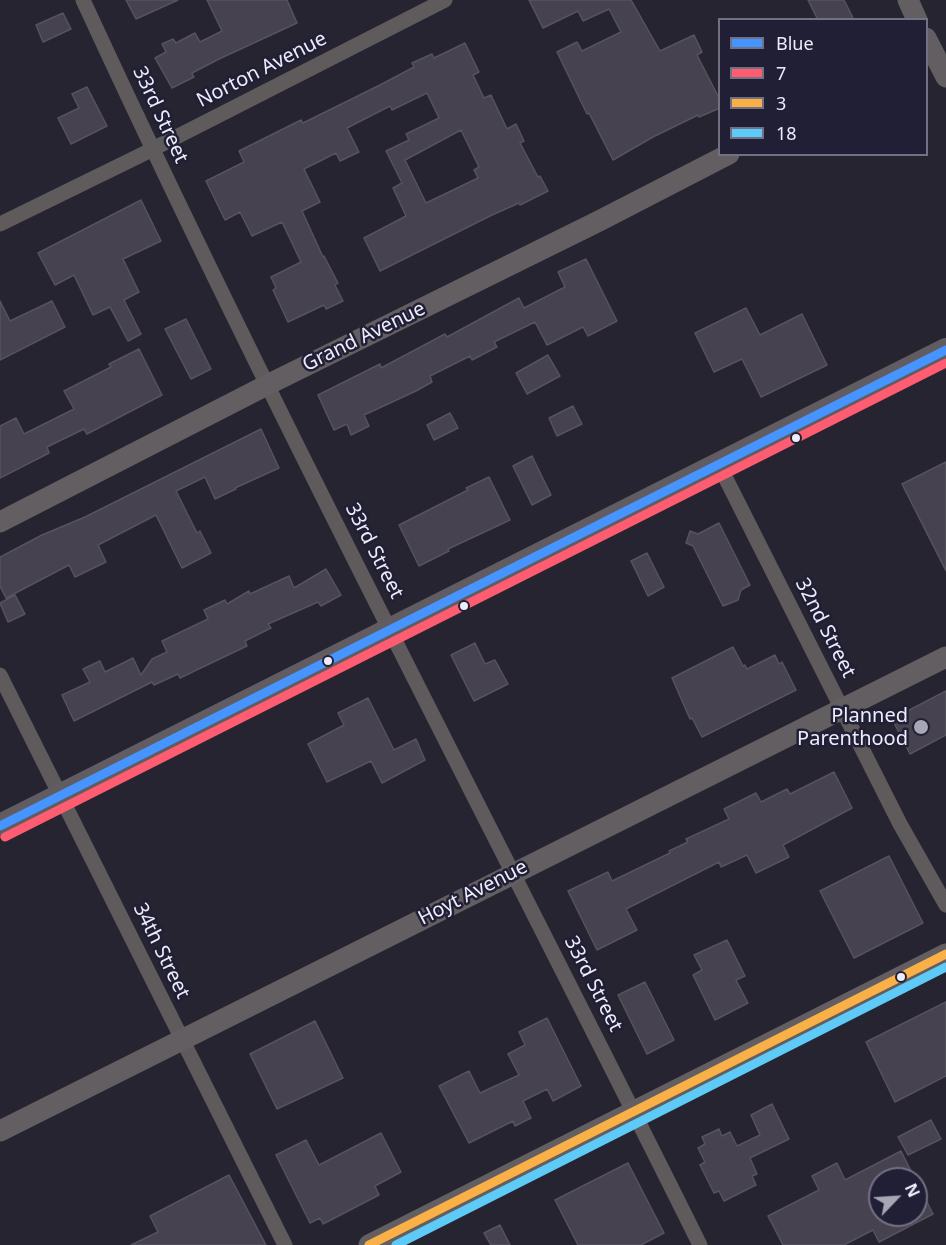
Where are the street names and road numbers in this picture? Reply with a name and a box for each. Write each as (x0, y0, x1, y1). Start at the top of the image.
street label: Norton Avenue (193, 27, 331, 113)
street label: 33rd Street (127, 63, 193, 167)
street label: Grand Avenue (299, 297, 429, 377)
street label: 33rd Street (340, 499, 408, 603)
street label: 32nd Street (790, 574, 860, 682)
street label: Hoyt Avenue (414, 855, 532, 931)
street label: 34th Street (128, 899, 194, 1003)
street label: 33rd Street (559, 932, 627, 1036)

